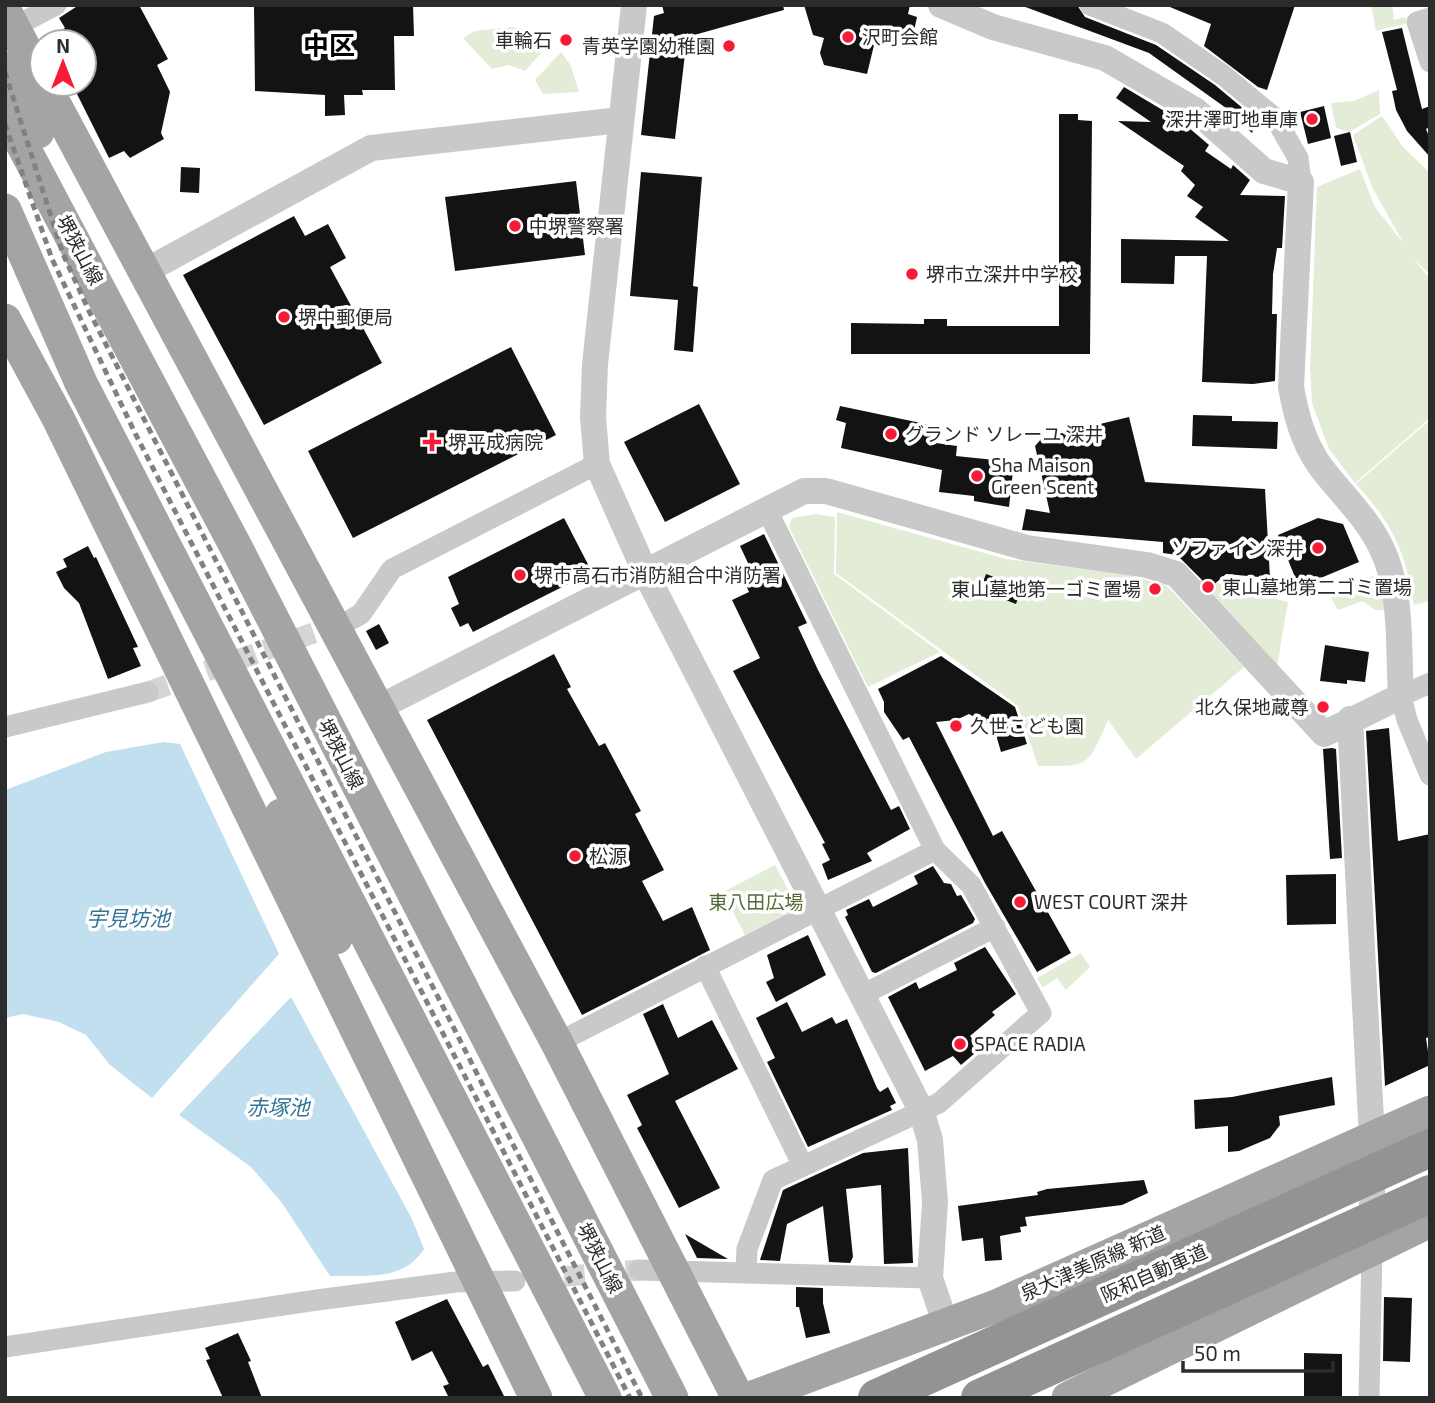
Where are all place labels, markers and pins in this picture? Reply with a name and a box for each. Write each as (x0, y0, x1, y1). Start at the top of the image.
place label: 沢町会館 (862, 25, 938, 48)
place label: 車輪石 (495, 28, 552, 51)
marker: 沢町会館 (840, 29, 856, 45)
marker: 車輪石 (558, 32, 574, 48)
place label: 青英学園幼稚園 (582, 34, 715, 57)
marker: 青英学園幼稚園 (721, 38, 737, 54)
place label: 深井澤町地車庫 (1165, 107, 1298, 130)
marker: 深井澤町地車庫 (1304, 111, 1320, 127)
place label: 中堺警察署 (529, 214, 624, 237)
marker: 中堺警察署 (507, 218, 523, 234)
place label: 堺市立深井中学校 (926, 262, 1078, 285)
marker: 堺市立深井中学校 (904, 266, 920, 282)
place label: 堺中郵便局 (298, 305, 393, 328)
marker: 堺中郵便局 (276, 309, 292, 325)
place label: グランド ソレーユ 深井 (905, 422, 1103, 445)
marker: グランド ソレーユ 深井 (883, 426, 899, 442)
place label: 堺平成病院 (448, 430, 543, 453)
marker: 堺平成病院 (422, 432, 442, 452)
place label: Sha Maison Green Scent (991, 453, 1094, 498)
marker: Sha Maison Green Scent (969, 468, 985, 484)
place label: ソファイン深井 (1171, 536, 1304, 559)
marker: ソファイン深井 (1310, 540, 1326, 556)
place label: 堺市高石市消防組合中消防署 (534, 563, 781, 586)
marker: 堺市高石市消防組合中消防署 (512, 567, 528, 583)
place label: 東山墓地第二ゴミ置場 (1222, 575, 1412, 598)
place label: 東山墓地第一ゴミ置場 (951, 577, 1141, 600)
marker: 東山墓地第二ゴミ置場 (1200, 579, 1216, 595)
marker: 東山墓地第一ゴミ置場 (1147, 581, 1163, 597)
place label: 北久保地蔵尊 (1195, 695, 1309, 718)
marker: 北久保地蔵尊 (1315, 699, 1331, 715)
place label: 久世こども園 (970, 714, 1084, 737)
marker: 久世こども園 (948, 718, 964, 734)
place label: 松源 (589, 844, 627, 867)
marker: 松源 (567, 848, 583, 864)
place label: WEST COURT 深井 (1034, 890, 1189, 913)
marker: WEST COURT 深井 (1012, 894, 1028, 910)
place label: SPACE RADIA (974, 1032, 1086, 1055)
marker: SPACE RADIA (952, 1036, 968, 1052)

